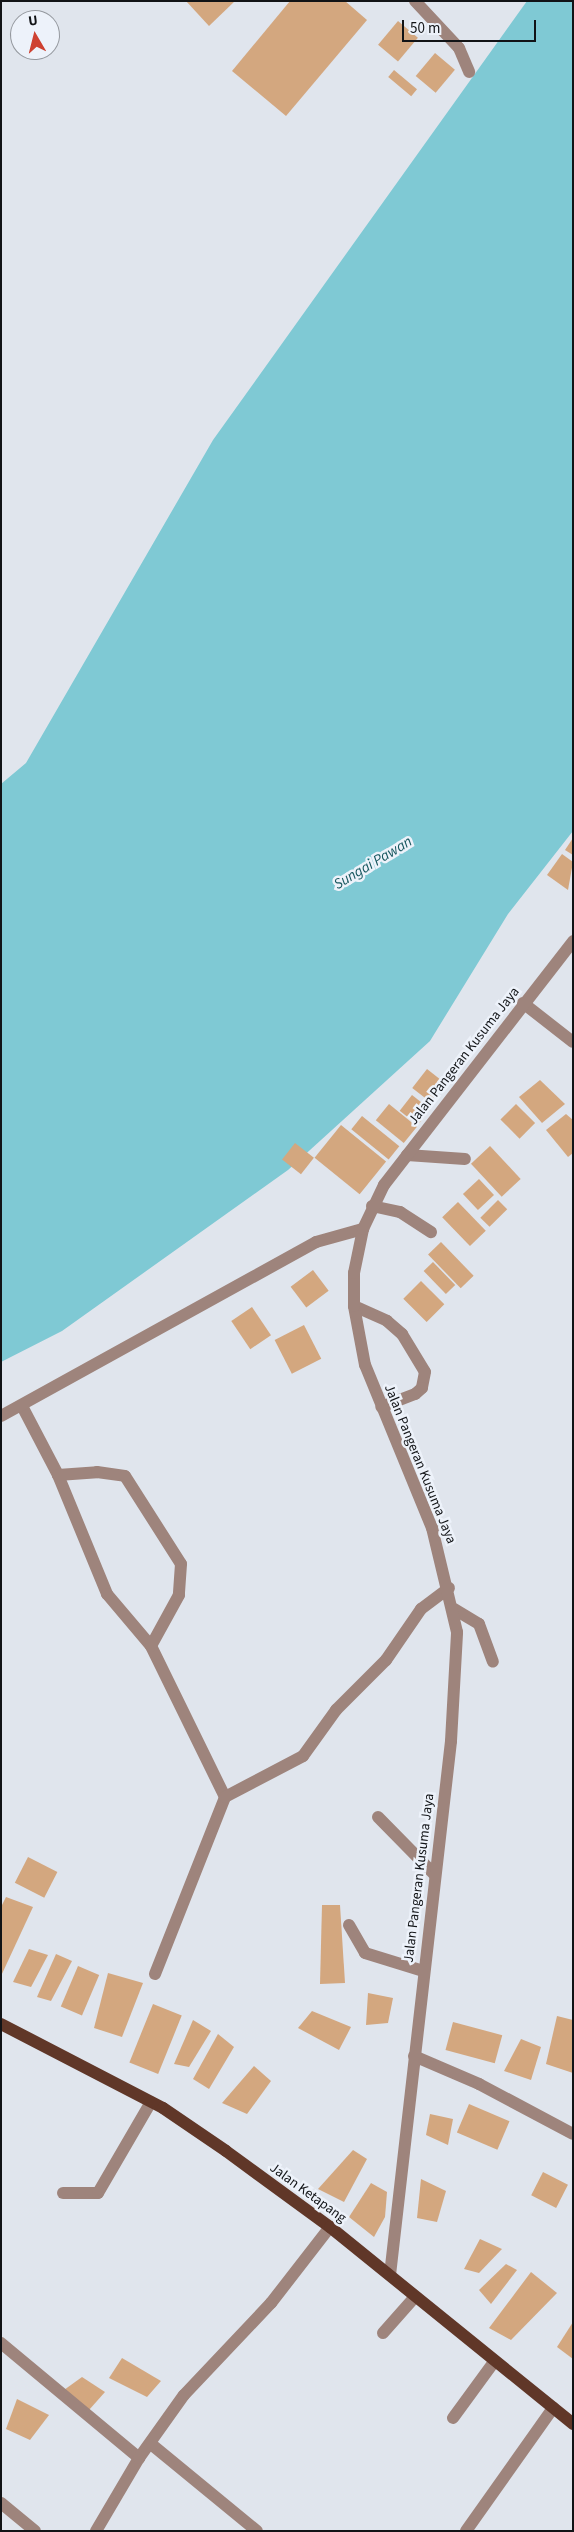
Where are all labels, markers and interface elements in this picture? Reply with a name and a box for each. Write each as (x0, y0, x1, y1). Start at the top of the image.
north arrow (10, 10, 60, 60)
scale bar (404, 10, 538, 42)
text: U (27, 11, 39, 32)
text: 50 m (410, 18, 440, 39)
water label: Sungai Pawan (330, 833, 416, 893)
street label: Jalan Pangeran Kusuma Jaya (405, 984, 523, 1128)
street label: Jalan Pangeran Kusuma Jaya (380, 1382, 460, 1546)
street label: Jalan Pangeran Kusuma Jaya (400, 1792, 438, 1964)
street label: Jalan Ketapang (266, 2160, 350, 2226)

